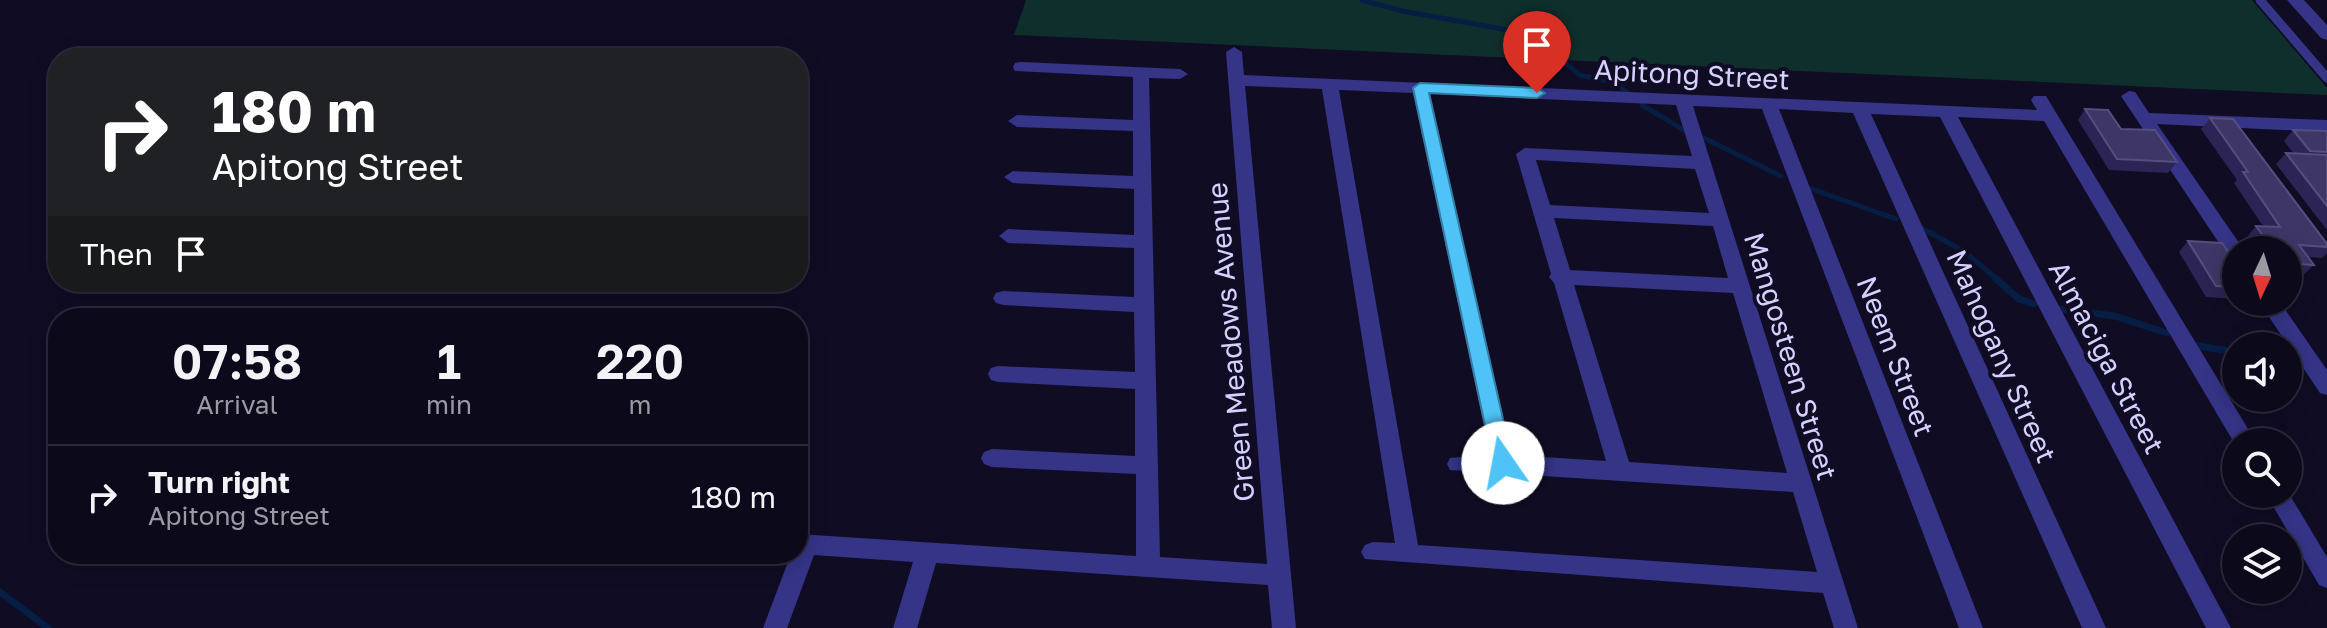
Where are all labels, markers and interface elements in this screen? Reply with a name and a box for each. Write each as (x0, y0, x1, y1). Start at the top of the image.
pin (1503, 11, 1571, 93)
icon: arrive (1515, 23, 1559, 67)
street label: Apitong Street (1593, 52, 1791, 96)
text: 180 m (212, 77, 376, 144)
icon: right (80, 80, 184, 184)
text: Apitong Street (212, 145, 464, 188)
street label: Green Meadows Avenue (1200, 181, 1260, 503)
street label: Mangosteen Street (1738, 228, 1844, 484)
icon: arrive (169, 232, 213, 276)
text: Then (80, 236, 153, 272)
north arrow (2222, 236, 2302, 316)
map controls (2222, 236, 2302, 604)
street label: Mahogany Street (1940, 245, 2064, 467)
street label: Almaciga Street (2042, 255, 2172, 459)
street label: Neem Street (1850, 271, 1942, 441)
text: 07:58 (172, 332, 302, 390)
text: 1 (437, 332, 461, 390)
text: 220 (596, 332, 684, 390)
button: sound (2222, 332, 2302, 412)
text: Arrival (196, 389, 278, 420)
text: min (426, 389, 472, 420)
text: m (629, 389, 652, 420)
position arrow (1461, 421, 1545, 505)
button: search (2222, 428, 2302, 508)
text: Turn right (148, 464, 290, 500)
icon: right (80, 475, 124, 519)
text: 180 m (691, 479, 776, 515)
text: Apitong Street (148, 500, 330, 531)
button: layers (2222, 524, 2302, 604)

